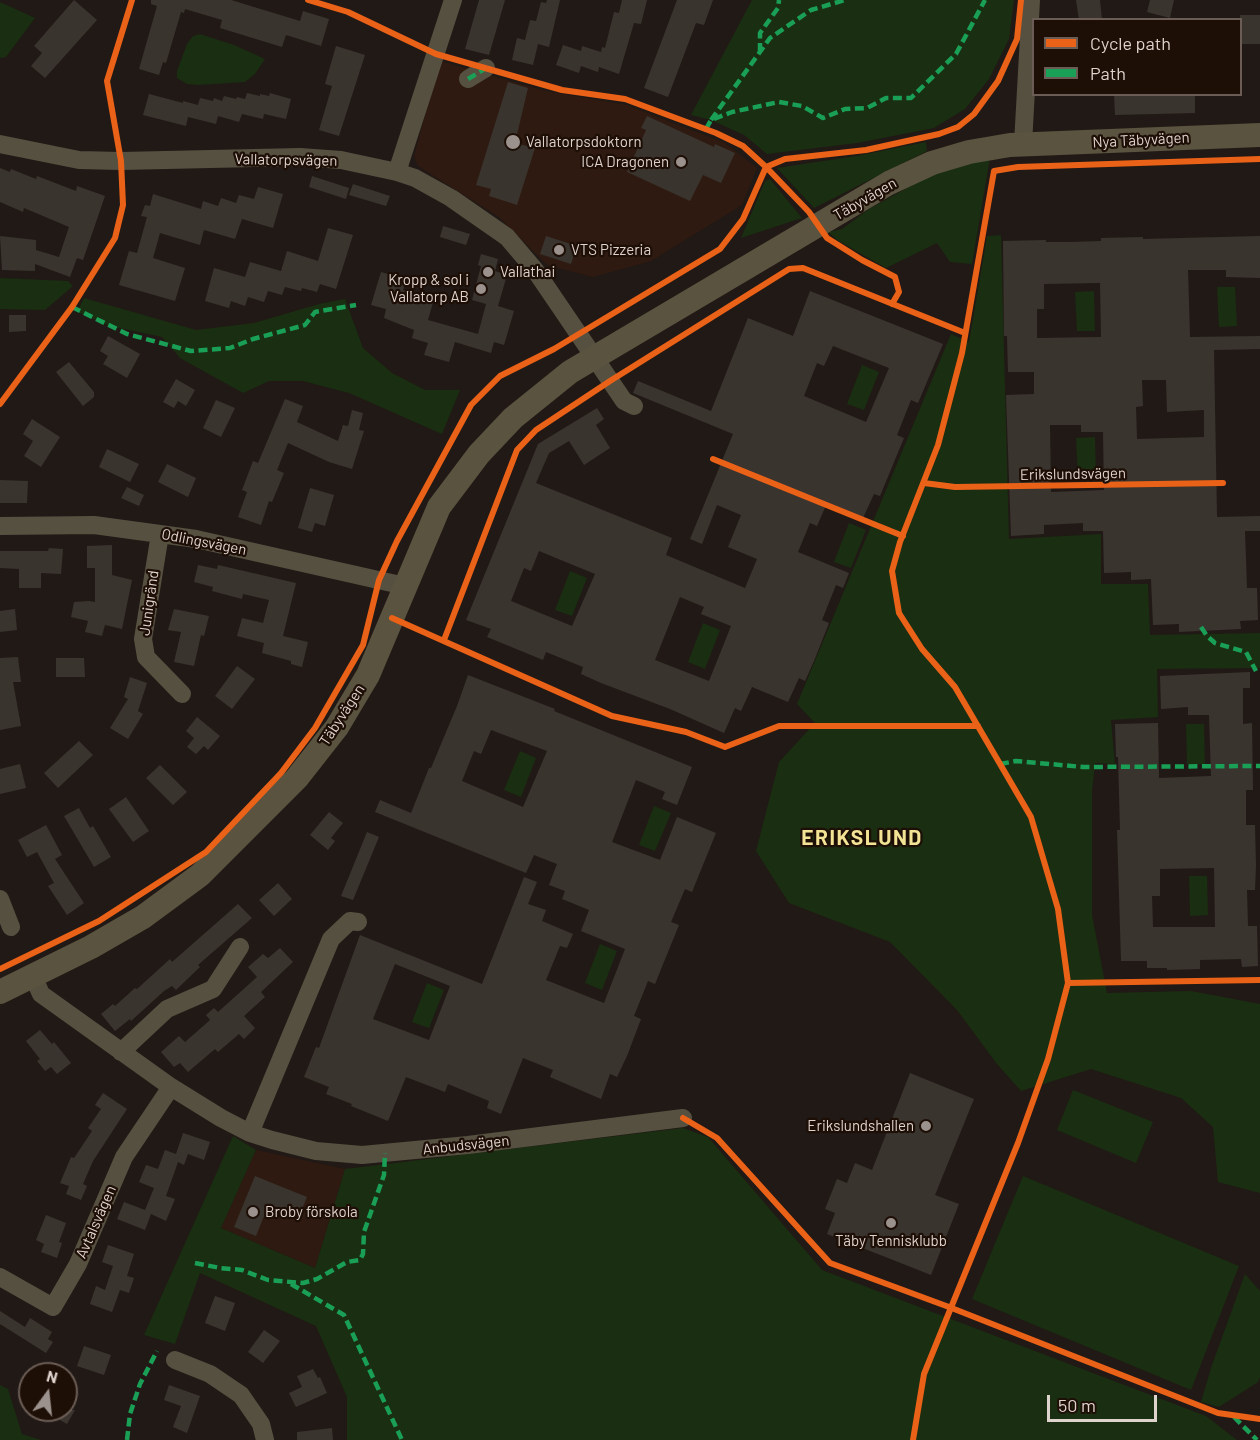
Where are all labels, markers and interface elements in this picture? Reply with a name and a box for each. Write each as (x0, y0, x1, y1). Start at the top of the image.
legend (1032, 18, 1242, 96)
text: Cycle path (1090, 32, 1171, 54)
text: Path (1090, 62, 1126, 84)
street label: Nya Täbyvägen (1092, 128, 1190, 152)
marker: Vallatorpsdoktorn (504, 133, 522, 151)
place label: Vallatorpsdoktorn (526, 133, 641, 151)
street label: Vallatorpsvägen (234, 150, 338, 170)
place label: ICA Dragonen (581, 153, 669, 171)
marker: ICA Dragonen (674, 155, 688, 169)
street label: Täbyvägen (830, 174, 900, 224)
place label: VTS Pizzeria (571, 241, 651, 259)
marker: VTS Pizzeria (552, 243, 566, 257)
place label: Vallathai (500, 263, 555, 281)
marker: Vallathai (481, 265, 495, 279)
place label: Kropp & sol i Vallatorp AB (388, 271, 469, 306)
marker: Kropp & sol i Vallatorp AB (474, 282, 488, 296)
street label: Erikslundsvägen (1020, 464, 1126, 484)
street label: Odlingsvägen (160, 525, 248, 559)
street label: Junigränd (136, 569, 162, 637)
street label: Täbyvägen (315, 681, 369, 749)
district label: ERIKSLUND (801, 825, 923, 851)
place label: Erikslundshallen (807, 1117, 914, 1135)
marker: Erikslundshallen (919, 1119, 933, 1133)
street label: Anbudsvägen (422, 1131, 510, 1159)
street label: Avtalsvägen (72, 1183, 120, 1261)
place label: Broby förskola (265, 1203, 358, 1221)
marker: Broby förskola (246, 1205, 260, 1219)
marker: Täby Tennisklubb (884, 1216, 898, 1230)
place label: Täby Tennisklubb (835, 1232, 947, 1250)
north arrow (18, 1362, 78, 1422)
text: N (45, 1366, 60, 1387)
scale bar (1050, 1383, 1160, 1421)
text: 50 m (1058, 1394, 1096, 1416)

